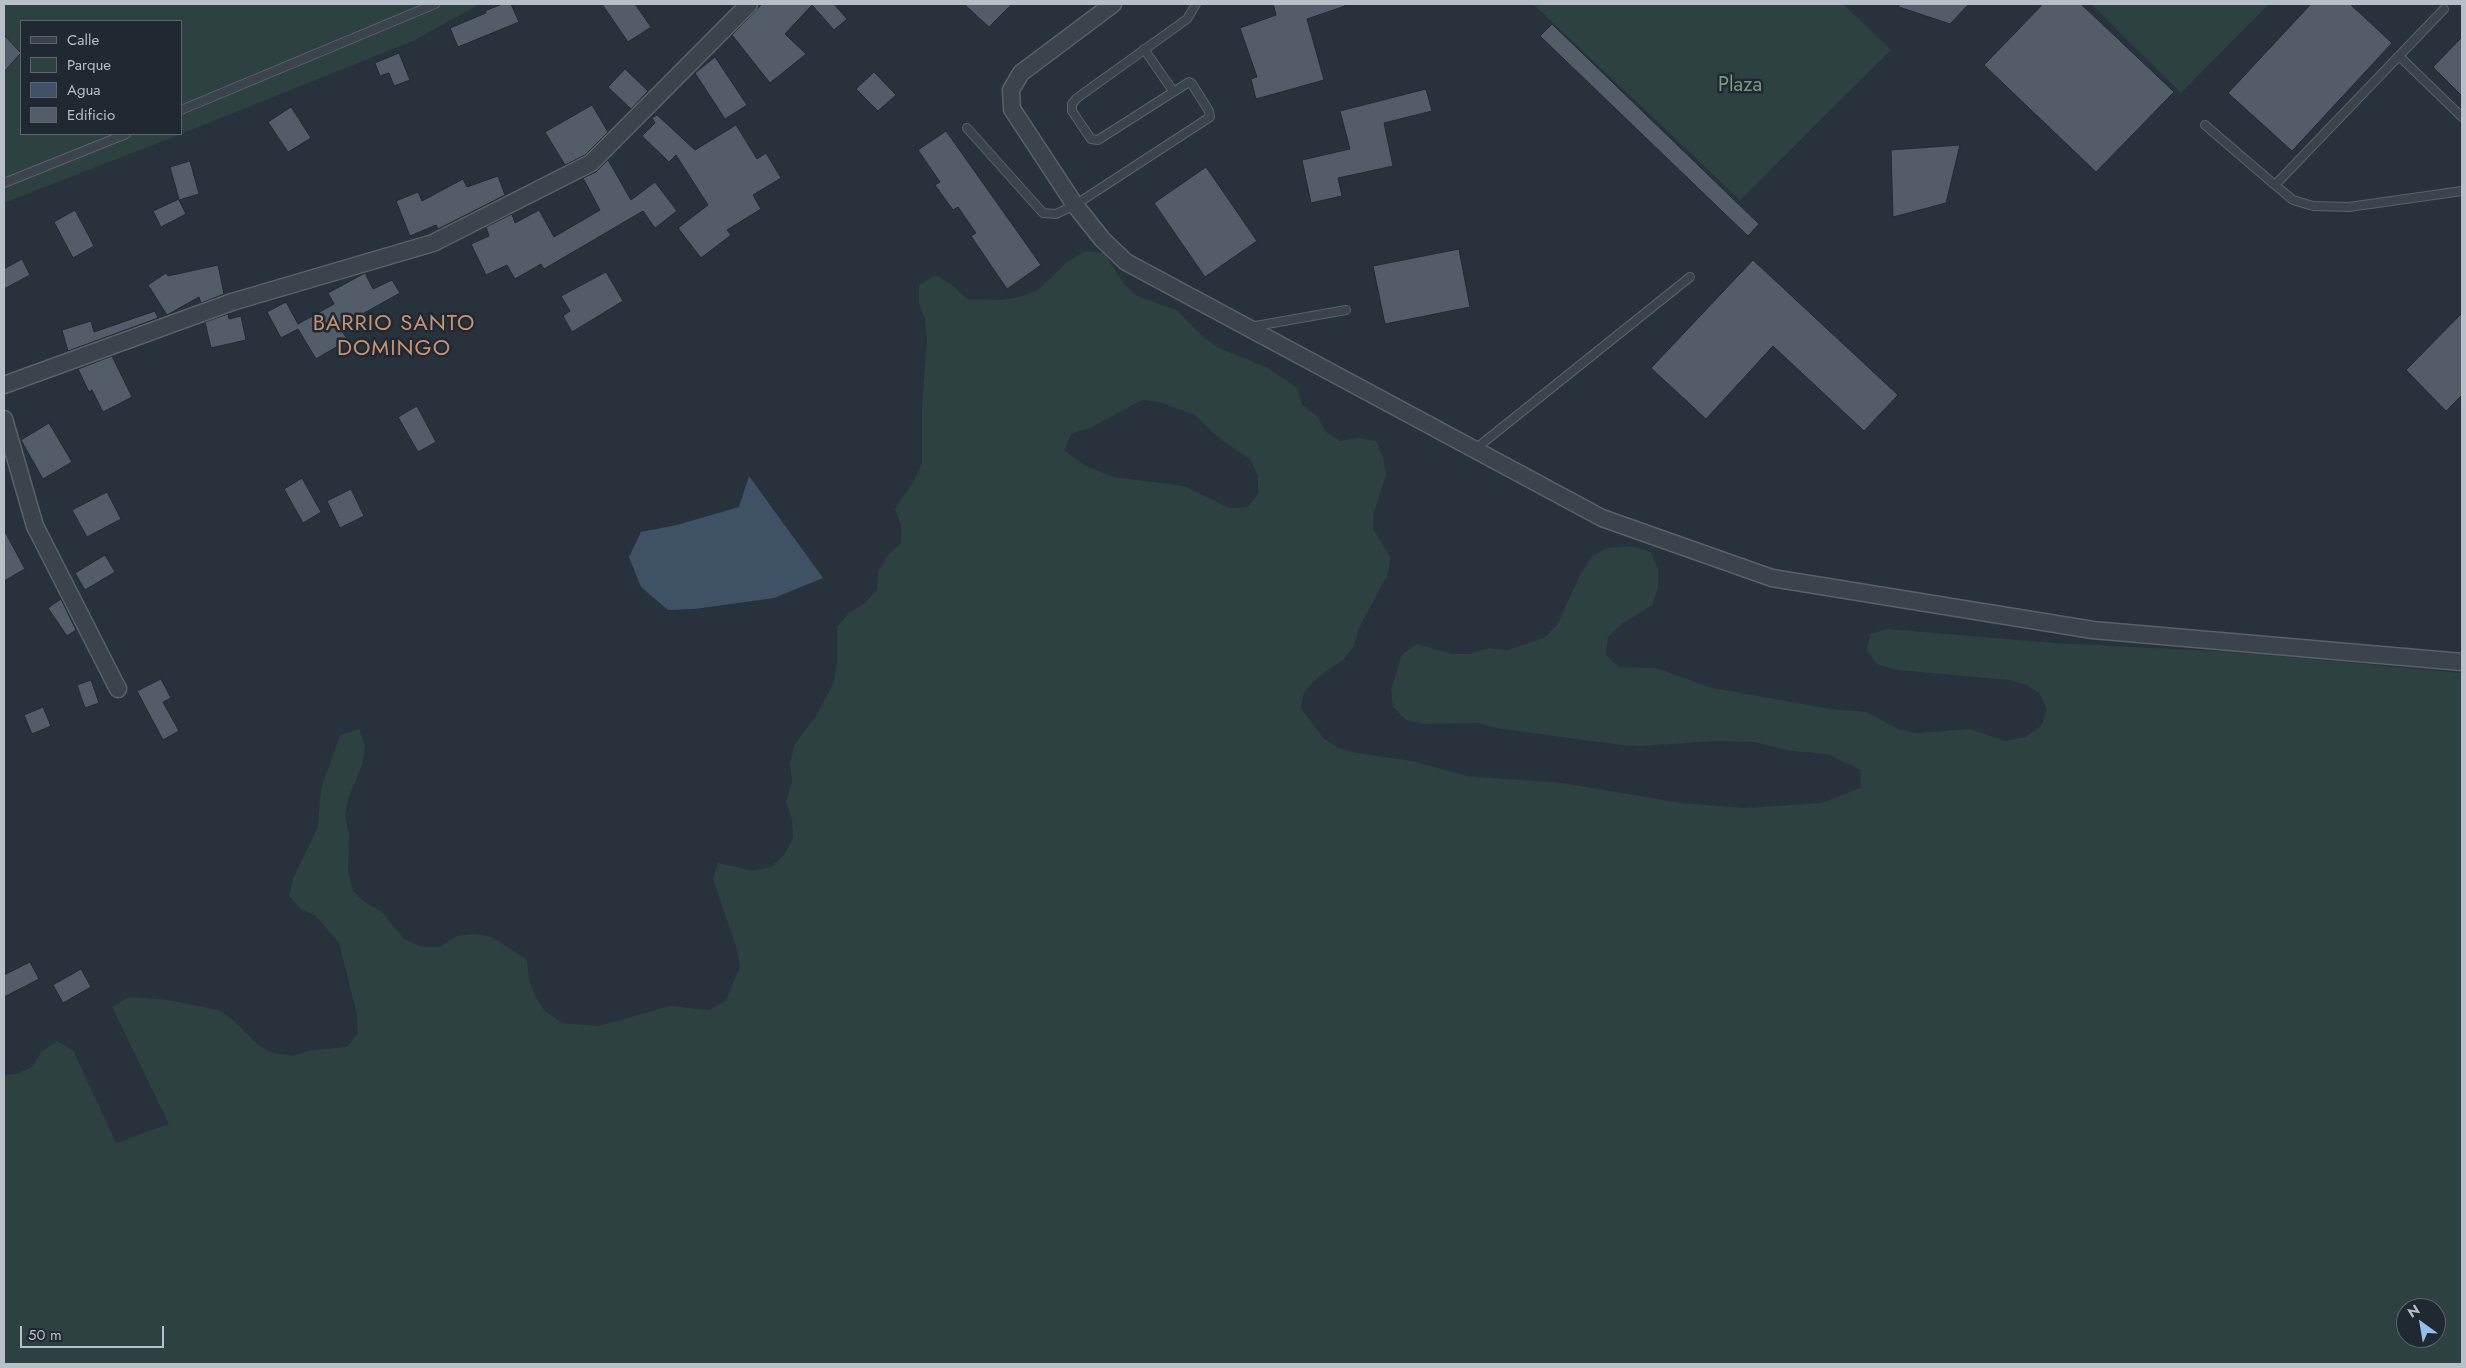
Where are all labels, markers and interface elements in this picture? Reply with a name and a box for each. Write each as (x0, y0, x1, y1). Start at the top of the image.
legend (20, 20, 182, 135)
text: Calle (67, 29, 99, 51)
text: Parque (67, 54, 111, 76)
park label: Plaza (1718, 74, 1762, 98)
text: Agua (67, 79, 101, 101)
text: Edificio (67, 104, 115, 126)
district label: BARRIO SANTO DOMINGO (311, 312, 477, 364)
north arrow (2396, 1298, 2446, 1348)
text: N (2404, 1300, 2424, 1323)
scale bar (22, 1316, 166, 1348)
text: 50 m (28, 1324, 62, 1346)

